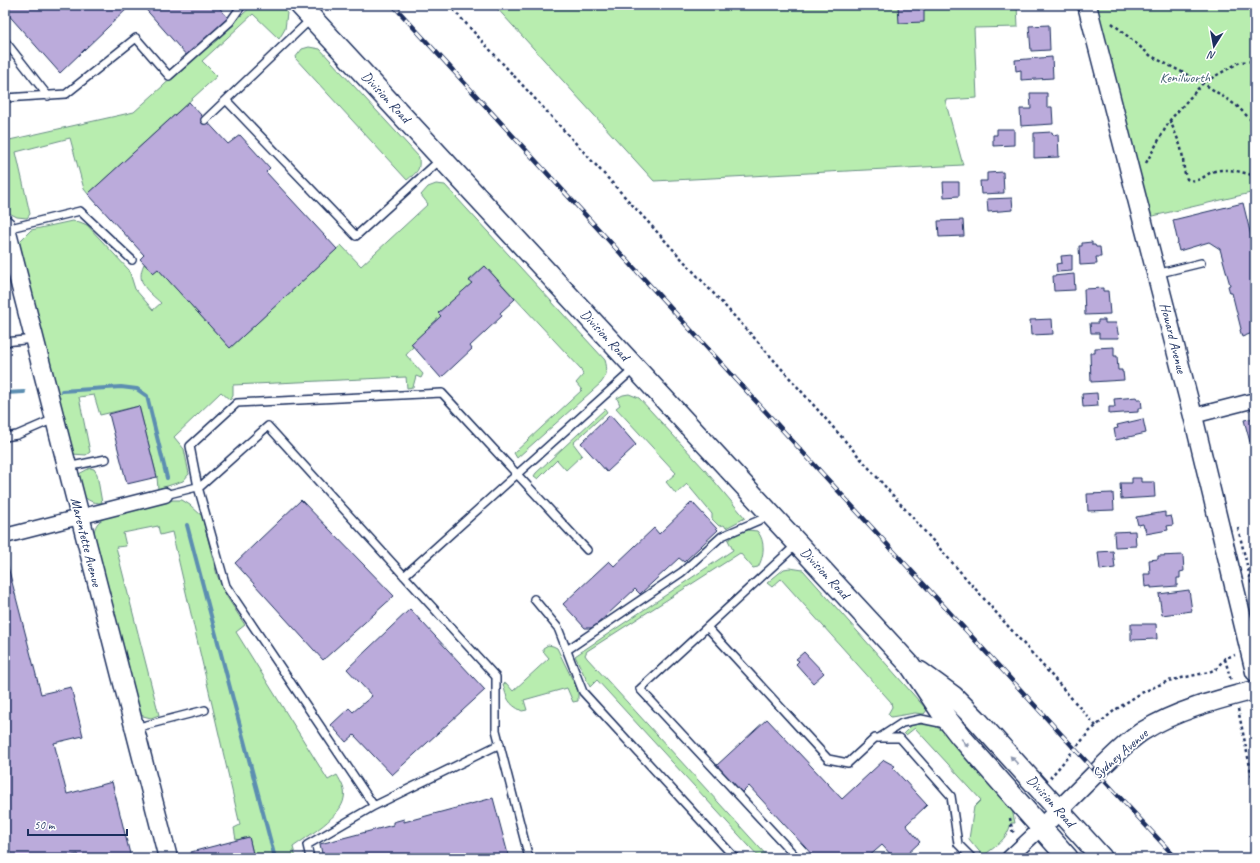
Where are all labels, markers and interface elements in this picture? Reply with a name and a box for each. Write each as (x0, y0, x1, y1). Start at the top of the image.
north arrow (1194, 26, 1234, 66)
text: N (1205, 48, 1217, 63)
street label: Division Road (358, 68, 416, 128)
park label: Kenilworth (1160, 69, 1211, 86)
street label: Howard Avenue (1156, 301, 1190, 376)
street label: Division Road (577, 306, 635, 366)
street label: Marentette Avenue (67, 496, 106, 589)
street label: Division Road (797, 544, 855, 604)
street label: Sydney Avenue (1089, 724, 1152, 783)
one-way arrow (961, 738, 970, 748)
one-way arrow (1009, 755, 1019, 765)
street label: Division Road (1023, 772, 1080, 832)
scale bar (28, 811, 127, 837)
text: 50 m (34, 817, 56, 833)

